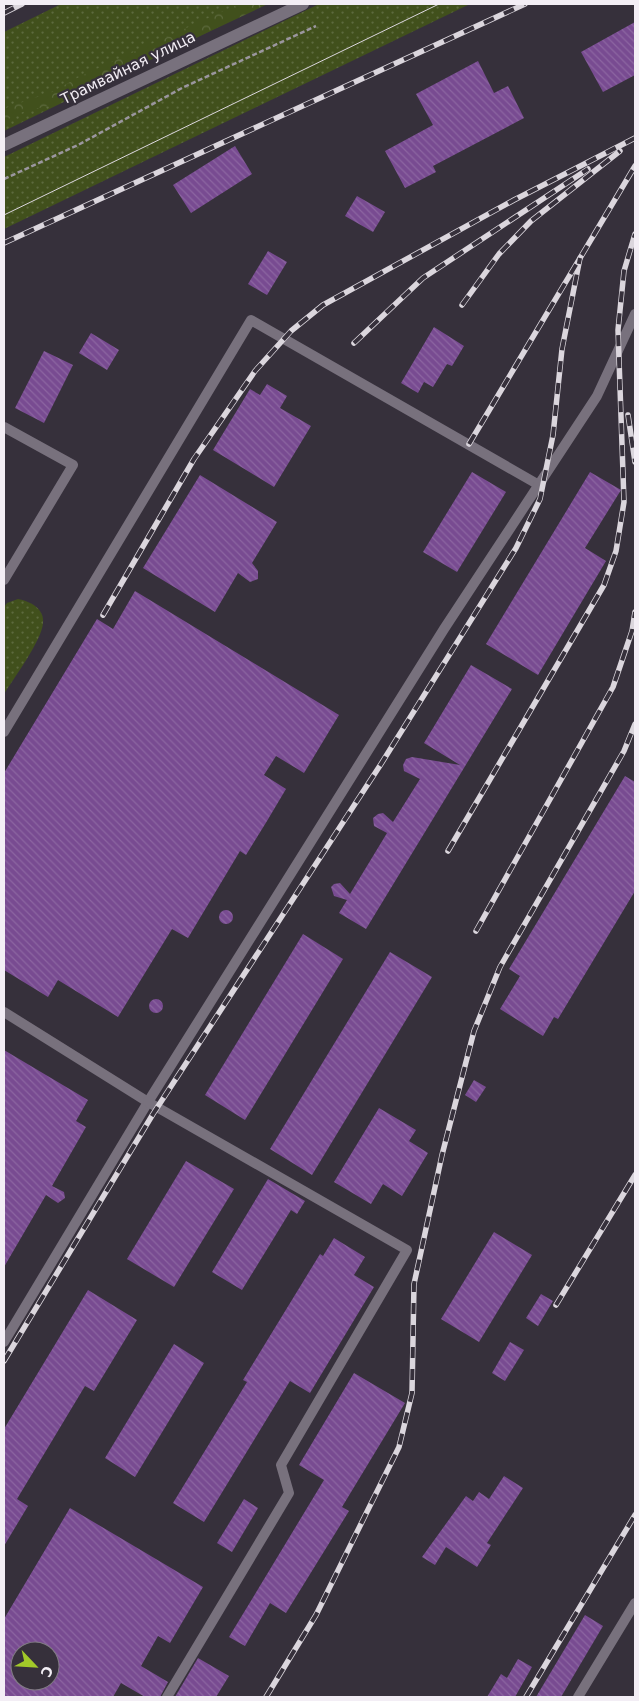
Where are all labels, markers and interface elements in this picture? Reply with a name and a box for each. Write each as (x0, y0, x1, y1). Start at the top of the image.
street label: Трамвайная улица (57, 28, 198, 109)
north arrow (10, 1641, 60, 1691)
text: С (37, 1663, 56, 1680)

